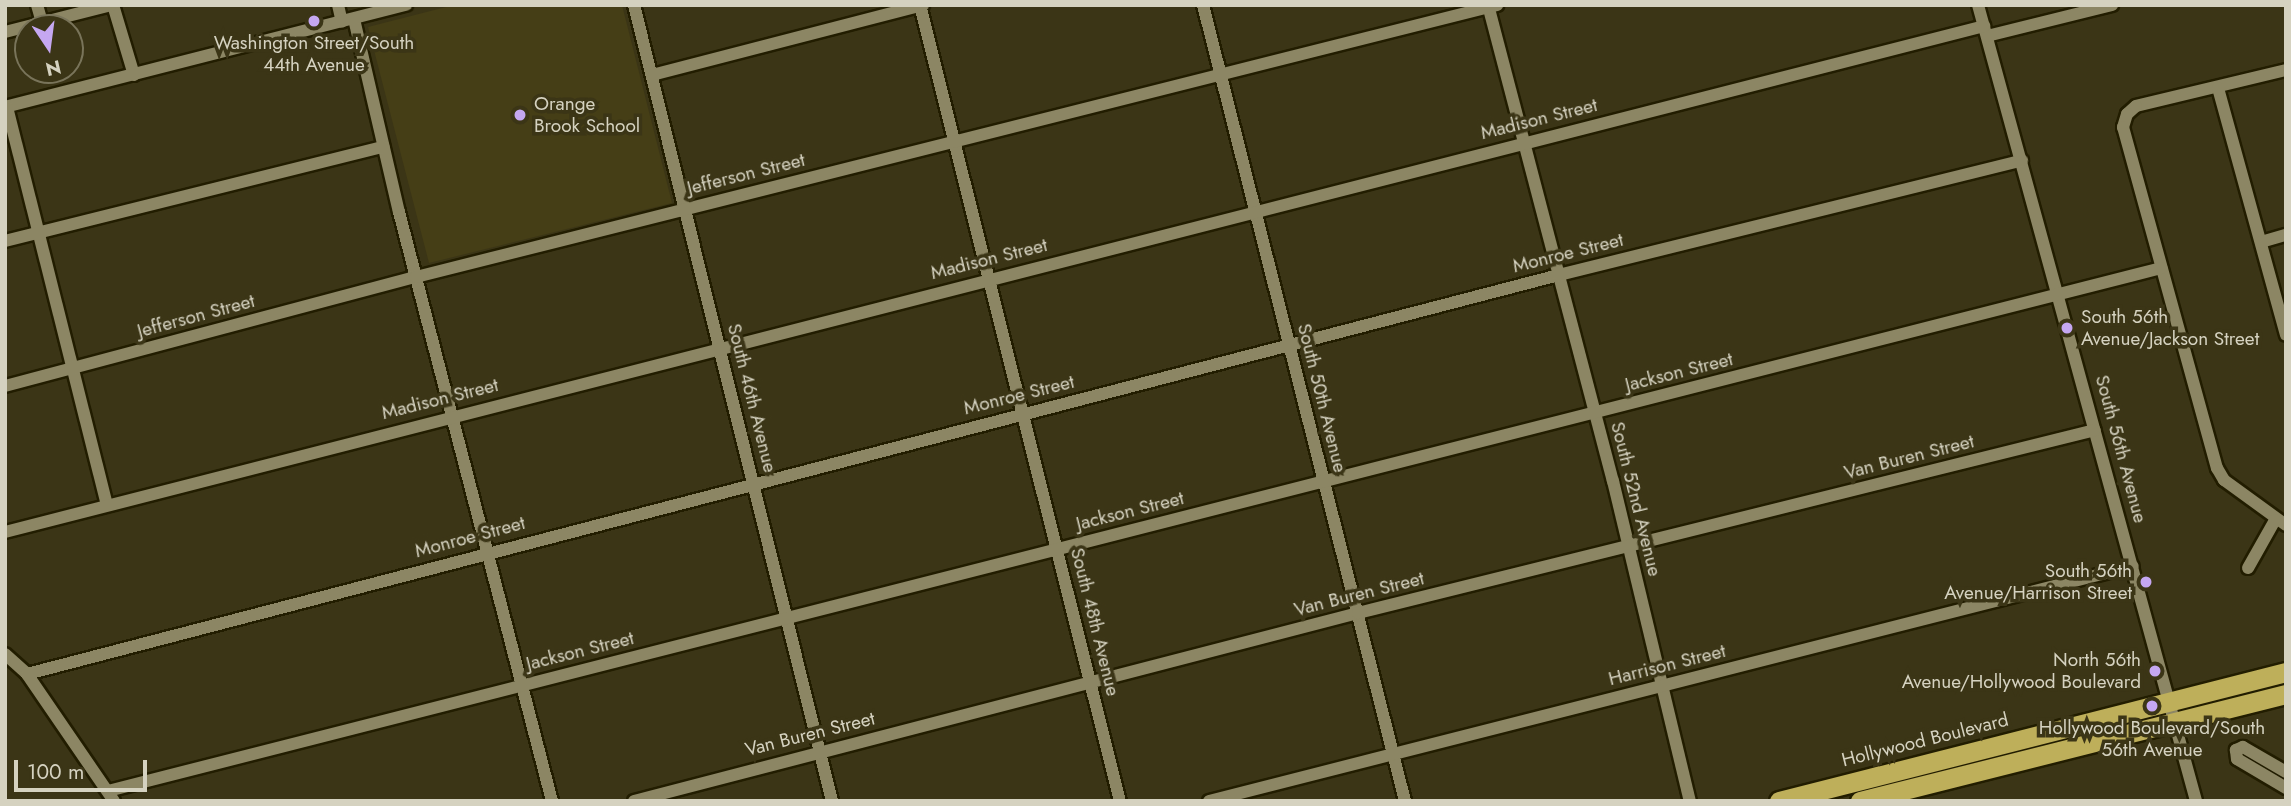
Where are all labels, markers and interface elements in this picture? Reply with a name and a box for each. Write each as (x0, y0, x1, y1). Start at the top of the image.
marker: Washington Street/South 44th Avenue (306, 13, 322, 29)
north arrow (14, 14, 84, 84)
place label: Washington Street/South 44th Avenue (214, 32, 414, 76)
text: N (43, 53, 64, 83)
place label: Orange Brook School (534, 93, 640, 137)
street label: Madison Street (1478, 94, 1600, 144)
marker: Orange Brook School (512, 107, 528, 123)
street label: Jefferson Street (685, 148, 807, 200)
street label: Monroe Street (1510, 228, 1626, 278)
street label: Madison Street (928, 234, 1050, 284)
street label: Jefferson Street (135, 289, 257, 343)
place label: South 56th Avenue/Jackson Street (2081, 306, 2259, 350)
marker: South 56th Avenue/Jackson Street (2059, 320, 2075, 336)
street label: South 46th Avenue (722, 321, 782, 475)
street label: South 50th Avenue (1292, 321, 1352, 475)
street label: Jackson Street (1623, 348, 1735, 396)
street label: Monroe Street (961, 370, 1077, 420)
street label: South 56th Avenue (2090, 373, 2152, 525)
street label: Madison Street (379, 374, 501, 424)
street label: South 52nd Avenue (1606, 419, 1666, 579)
street label: Van Buren Street (1842, 430, 1976, 484)
street label: Jackson Street (1074, 487, 1186, 535)
street label: Monroe Street (412, 511, 528, 563)
street label: South 48th Avenue (1066, 546, 1124, 698)
place label: South 56th Avenue/Harrison Street (1944, 560, 2132, 604)
street label: Van Buren Street (1292, 567, 1426, 621)
marker: South 56th Avenue/Harrison Street (2138, 574, 2154, 590)
street label: Jackson Street (524, 627, 636, 675)
street label: Harrison Street (1606, 639, 1728, 691)
place label: North 56th Avenue/Hollywood Boulevard (1902, 649, 2141, 693)
marker: North 56th Avenue/Hollywood Boulevard (2147, 663, 2163, 679)
marker: Hollywood Boulevard/South 56th Avenue (2144, 698, 2160, 714)
street label: Van Buren Street (743, 707, 877, 761)
street label: Hollywood Boulevard (1839, 708, 2011, 772)
place label: Hollywood Boulevard/South 56th Avenue (2039, 717, 2265, 761)
scale bar (18, 746, 150, 790)
text: 100 m (27, 757, 84, 787)

